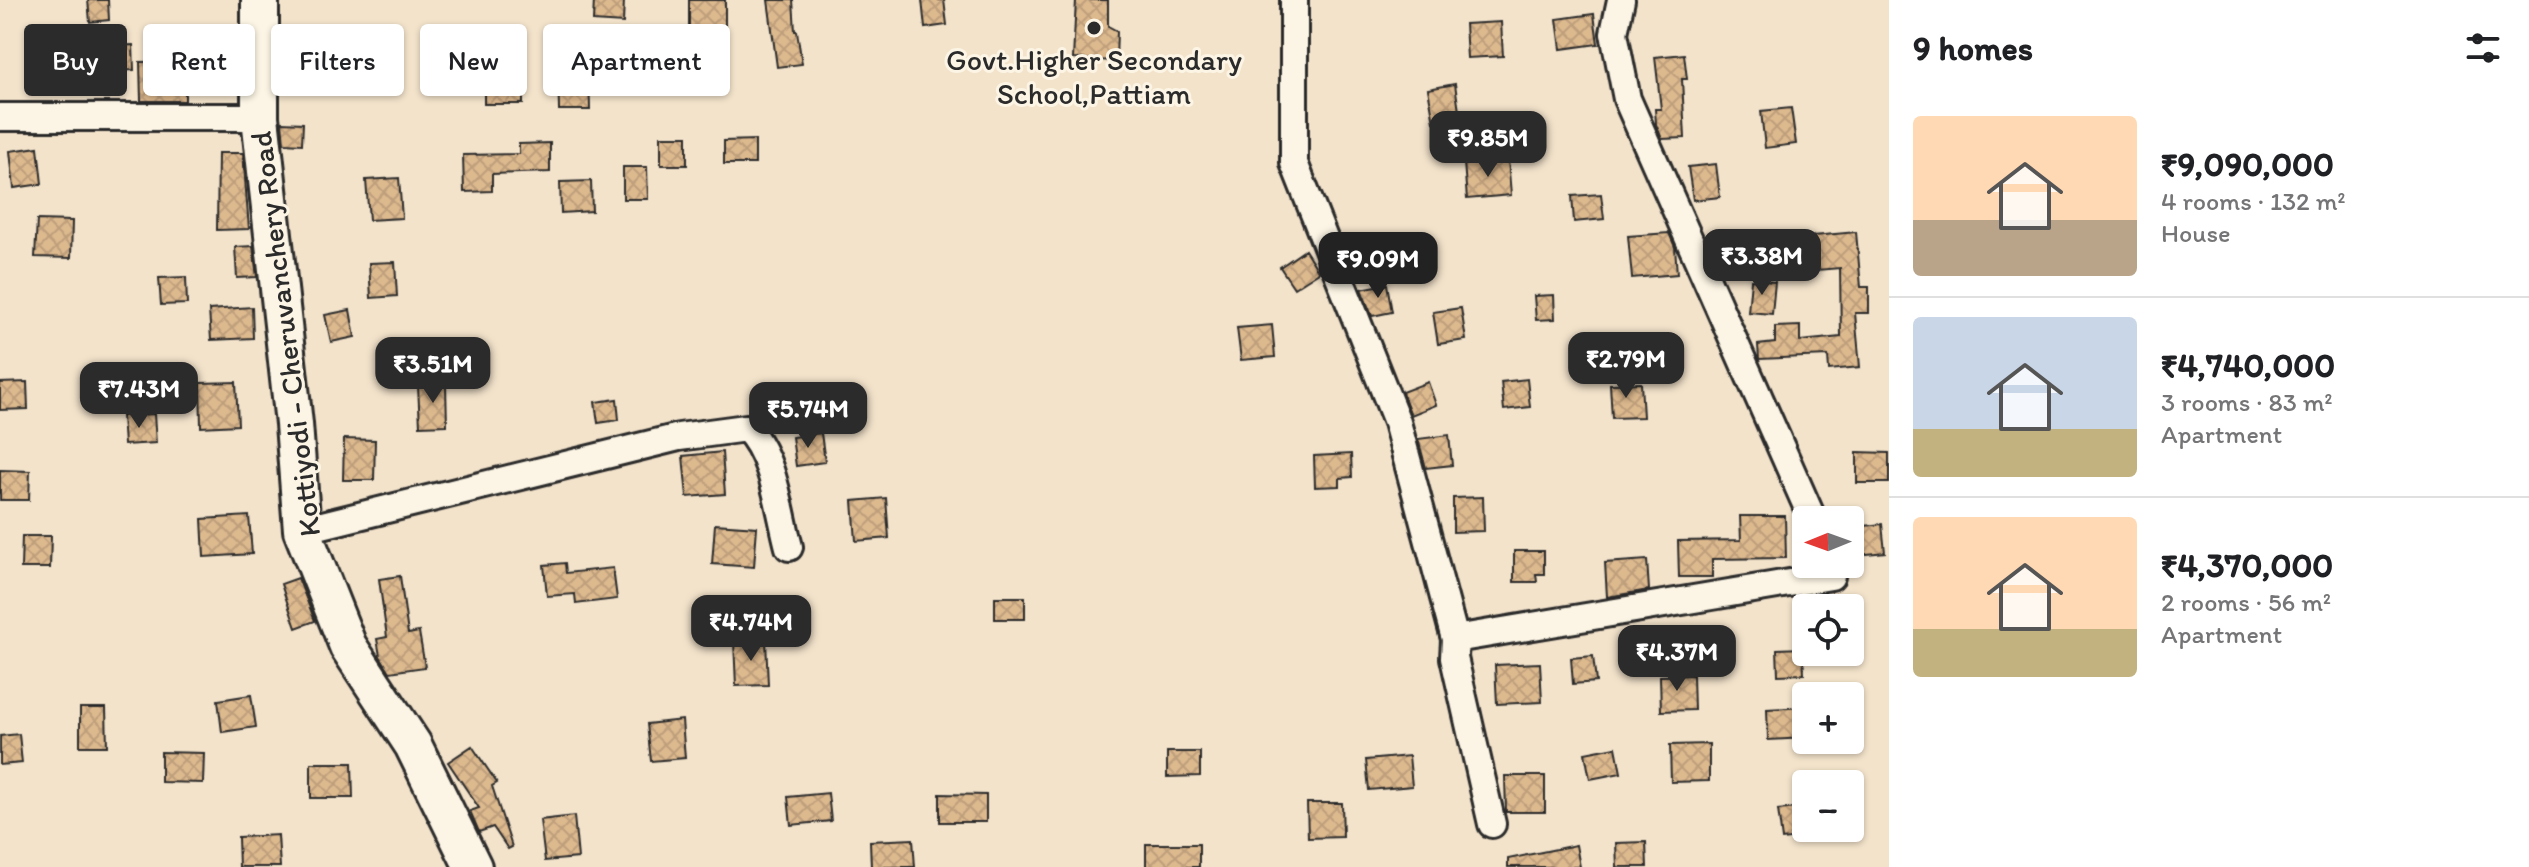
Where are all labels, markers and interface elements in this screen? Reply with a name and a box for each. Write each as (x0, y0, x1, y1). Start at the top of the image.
marker: Govt.Higher Secondary School,Pattiam (1085, 19, 1103, 37)
chip: Buy (24, 24, 127, 96)
chip: Rent (143, 24, 255, 96)
chip: Filters (271, 24, 404, 96)
chip: New (420, 24, 527, 96)
chip: Apartment (543, 24, 730, 96)
icon: filters (2461, 26, 2505, 70)
text: 9 homes (1913, 28, 2033, 69)
place label: Govt.Higher Secondary School,Pattiam (946, 41, 1242, 112)
pin: ₹9.85M (1423, 111, 1553, 179)
text: ₹9.85M (1447, 121, 1529, 153)
street label: Kottiyodi - Cheruvanchery Road (242, 129, 328, 539)
text: ₹9,090,000 (2161, 144, 2334, 185)
icon: home (1977, 148, 2073, 244)
text: 4 rooms · 132 m² (2161, 185, 2346, 217)
text: House (2161, 217, 2231, 249)
pin: ₹3.38M (1697, 229, 1827, 297)
pin: ₹9.09M (1313, 232, 1443, 300)
text: ₹3.38M (1721, 239, 1803, 271)
text: ₹9.09M (1337, 242, 1419, 274)
pin: ₹2.79M (1561, 332, 1691, 400)
pin: ₹3.51M (368, 337, 498, 405)
text: ₹2.79M (1586, 342, 1666, 374)
text: ₹4,740,000 (2161, 345, 2335, 386)
text: ₹3.51M (393, 347, 473, 379)
icon: home (1977, 349, 2073, 445)
pin: ₹7.43M (74, 362, 204, 430)
text: ₹7.43M (98, 372, 180, 404)
pin: ₹5.74M (743, 382, 873, 450)
text: 3 rooms · 83 m² (2161, 386, 2333, 418)
text: ₹5.74M (767, 392, 849, 424)
text: Apartment (2161, 418, 2282, 450)
north arrow (1792, 506, 1864, 578)
map controls (1792, 506, 1864, 842)
text: ₹4,370,000 (2161, 545, 2333, 586)
icon: home (1977, 549, 2073, 645)
text: 2 rooms · 56 m² (2161, 586, 2331, 618)
button: locate (1792, 594, 1864, 666)
pin: ₹4.74M (686, 595, 816, 663)
text: ₹4.74M (709, 605, 793, 637)
text: Apartment (2161, 618, 2282, 650)
pin: ₹4.37M (1612, 625, 1742, 693)
text: ₹4.37M (1636, 635, 1718, 667)
button: + (1792, 682, 1864, 754)
button: − (1792, 770, 1864, 842)

